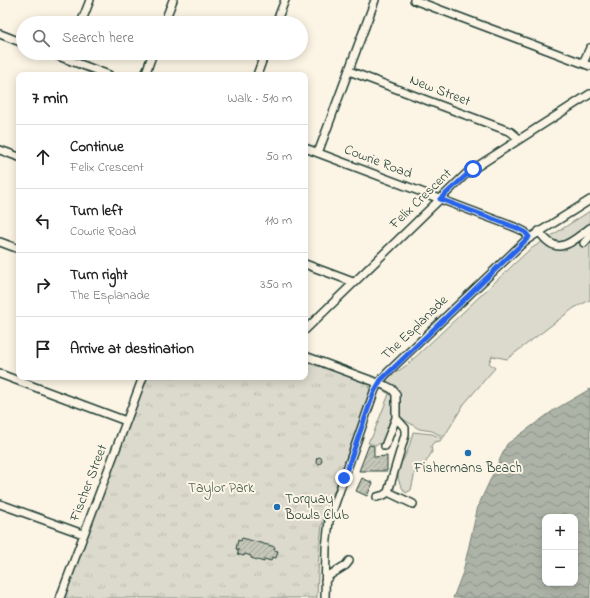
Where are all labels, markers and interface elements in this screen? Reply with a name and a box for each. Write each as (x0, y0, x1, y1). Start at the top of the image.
search box (16, 16, 308, 60)
icon: search (30, 27, 52, 49)
text: Search here (62, 27, 134, 49)
street label: New Street (407, 70, 474, 112)
text: 7 min (32, 86, 68, 111)
text: Walk · 510 m (227, 89, 292, 108)
text: Continue (70, 136, 124, 158)
street label: Cowrie Road (341, 139, 415, 185)
icon: ahead (32, 146, 54, 168)
text: 50 m (266, 147, 292, 166)
text: Felix Crescent (70, 158, 144, 177)
route start (464, 160, 482, 178)
street label: Felix Crescent (384, 164, 457, 235)
text: Turn left (70, 200, 123, 222)
icon: left (32, 210, 54, 232)
text: 110 m (265, 211, 292, 230)
text: Cowrie Road (70, 222, 136, 241)
text: Turn right (70, 264, 128, 286)
icon: right (32, 274, 54, 296)
text: 350 m (260, 275, 292, 294)
text: The Esplanade (70, 286, 150, 305)
street label: The Esplanade (377, 290, 454, 365)
icon: arrive (32, 338, 54, 360)
text: Arrive at destination (70, 338, 194, 360)
street label: Fischer Street (64, 441, 113, 525)
marker: Fishermans Beach (463, 448, 473, 458)
place label: Fishermans Beach (413, 458, 522, 479)
route end (335, 469, 353, 487)
park label: Taylor Park (188, 478, 255, 500)
place label: Torquay Bowls Club (284, 489, 350, 526)
marker: Torquay Bowls Club (272, 502, 282, 512)
map controls (542, 514, 578, 586)
button: + (542, 514, 578, 550)
button: − (542, 550, 578, 586)

